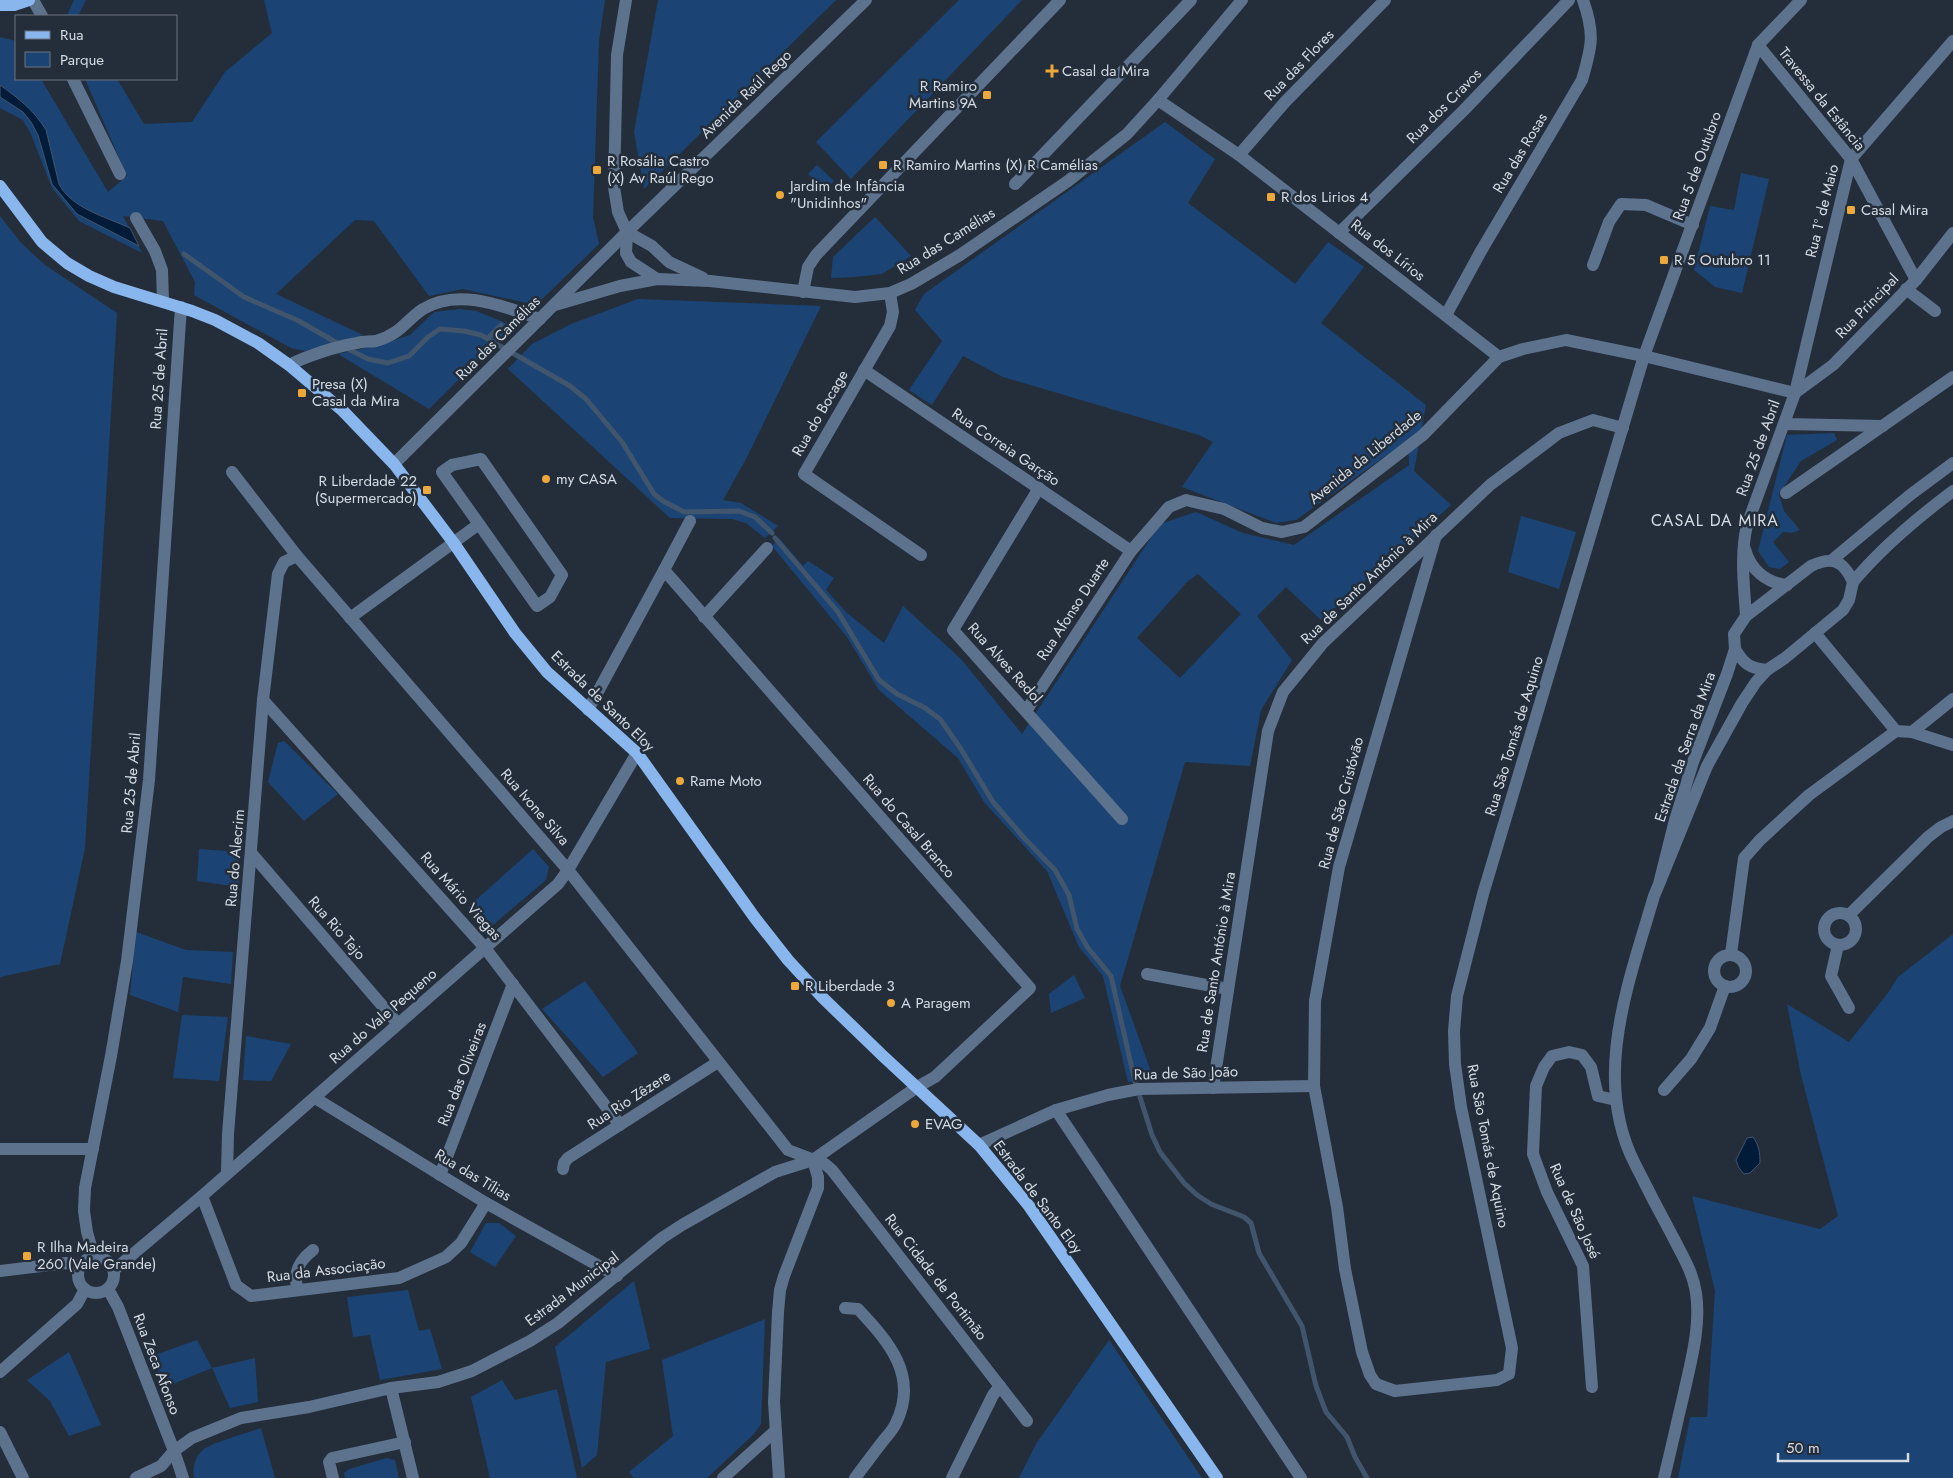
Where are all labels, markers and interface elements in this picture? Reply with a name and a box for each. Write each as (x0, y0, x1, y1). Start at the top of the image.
legend (15, 15, 178, 80)
text: Rua (60, 24, 84, 46)
street label: Rua das Flores (1259, 24, 1339, 106)
street label: Travessa da Estância (1773, 43, 1871, 155)
street label: Avenida Raúl Rego (695, 45, 797, 143)
text: Parque (60, 49, 104, 71)
place label: Casal da Mira (1062, 60, 1149, 82)
street label: Rua dos Cravos (1401, 63, 1487, 149)
marker: Casal da Mira (1046, 65, 1058, 77)
place label: R Ramiro Martins 9A (909, 75, 977, 114)
marker: R Ramiro Martins 9A (981, 89, 993, 101)
street label: Rua 5 de Outubro (1667, 108, 1727, 224)
street label: Rua das Rosas (1487, 109, 1553, 197)
place label: R Rosália Castro (X) Av Raúl Rego (607, 150, 714, 189)
place label: R Ramiro Martins (X) R Camélias (893, 154, 1098, 176)
marker: R Ramiro Martins (X) R Camélias (877, 159, 889, 171)
street label: Rua 1º de Maio (1800, 162, 1844, 260)
marker: R Rosália Castro (X) Av Raúl Rego (591, 164, 603, 176)
place label: Jardim de Infância "Unidinhos" (788, 175, 905, 214)
place label: R dos Lirios 4 (1281, 186, 1369, 208)
marker: Jardim de Infância "Unidinhos" (774, 189, 786, 201)
marker: R dos Lirios 4 (1265, 191, 1277, 203)
place label: Casal Mira (1861, 199, 1928, 221)
street label: Rua das Camélias (893, 202, 999, 280)
marker: Casal Mira (1845, 204, 1857, 216)
street label: Rua dos Lírios (1346, 214, 1430, 286)
place label: R 5 Outubro 11 (1674, 249, 1771, 271)
marker: R 5 Outubro 11 (1658, 254, 1670, 266)
street label: Rua Principal (1830, 268, 1904, 344)
street label: Rua das Camélias (451, 291, 545, 385)
street label: Rua 25 de Abril (144, 328, 174, 430)
street label: Rua do Bocage (786, 365, 854, 460)
place label: Presa (X) Casal da Mira (312, 373, 399, 412)
marker: Presa (X) Casal da Mira (296, 387, 308, 399)
street label: Rua 25 de Abril (1730, 397, 1786, 499)
street label: Rua Correia Garção (948, 403, 1064, 491)
street label: Avenida da Liberdade (1304, 404, 1426, 509)
place label: my CASA (556, 468, 617, 490)
place label: R Liberdade 22 (Supermercado) (315, 470, 417, 509)
marker: my CASA (540, 473, 552, 485)
marker: R Liberdade 22 (Supermercado) (421, 484, 433, 496)
street label: Rua de Santo António à Mira (1296, 507, 1442, 649)
district label: CASAL DA MIRA (1651, 509, 1779, 532)
street label: Rua Afonso Duarte (1031, 553, 1115, 665)
street label: Rua Alves Redol (963, 618, 1047, 708)
street label: Estrada de Santo Eloy (546, 645, 660, 757)
street label: Rua São Tomás de Aquino (1479, 653, 1549, 819)
street label: Estrada da Serra da Mira (1649, 669, 1721, 825)
street label: Rua 25 de Abril (116, 732, 146, 834)
street label: Rua de São Cristóvão (1313, 734, 1369, 872)
street label: Rua Ivone Silva (495, 764, 575, 850)
street label: Rua do Casal Branco (857, 769, 961, 883)
place label: Rame Moto (690, 770, 762, 792)
marker: Rame Moto (674, 775, 686, 787)
street label: Rua do Alecrim (220, 808, 250, 908)
street label: Rua Mário Viegas (415, 847, 507, 945)
street label: Rua de Santo António à Mira (1191, 870, 1241, 1054)
street label: Rua Rio Tejo (303, 891, 371, 965)
street label: Rua do Vale Pequeno (324, 963, 442, 1069)
place label: R Liberdade 3 (805, 975, 895, 997)
marker: R Liberdade 3 (789, 980, 801, 992)
place label: A Paragem (901, 992, 971, 1014)
marker: A Paragem (885, 997, 897, 1009)
street label: Rua das Oliveiras (432, 1019, 492, 1129)
street label: Rua de São João (1134, 1060, 1238, 1086)
street label: Rua São Tomás de Aquino (1461, 1062, 1515, 1230)
street label: Rua Rio Zêzere (583, 1065, 675, 1135)
place label: EVAG (925, 1113, 963, 1135)
marker: EVAG (909, 1118, 921, 1130)
street label: Estrada de Santo Eloy (988, 1136, 1088, 1259)
street label: Rua das Tílias (431, 1143, 515, 1207)
street label: Rua de São José (1544, 1160, 1606, 1263)
street label: Rua Cidade de Portimão (880, 1209, 992, 1345)
place label: R Ilha Madeira 260 (Vale Grande) (37, 1236, 156, 1275)
street label: Estrada Municipal (520, 1246, 624, 1332)
marker: R Ilha Madeira 260 (Vale Grande) (21, 1250, 33, 1262)
street label: Rua da Associação (265, 1252, 387, 1288)
street label: Rua Zeca Afonso (128, 1310, 186, 1418)
scale bar (1778, 1430, 1908, 1462)
text: 50 m (1786, 1437, 1820, 1459)

